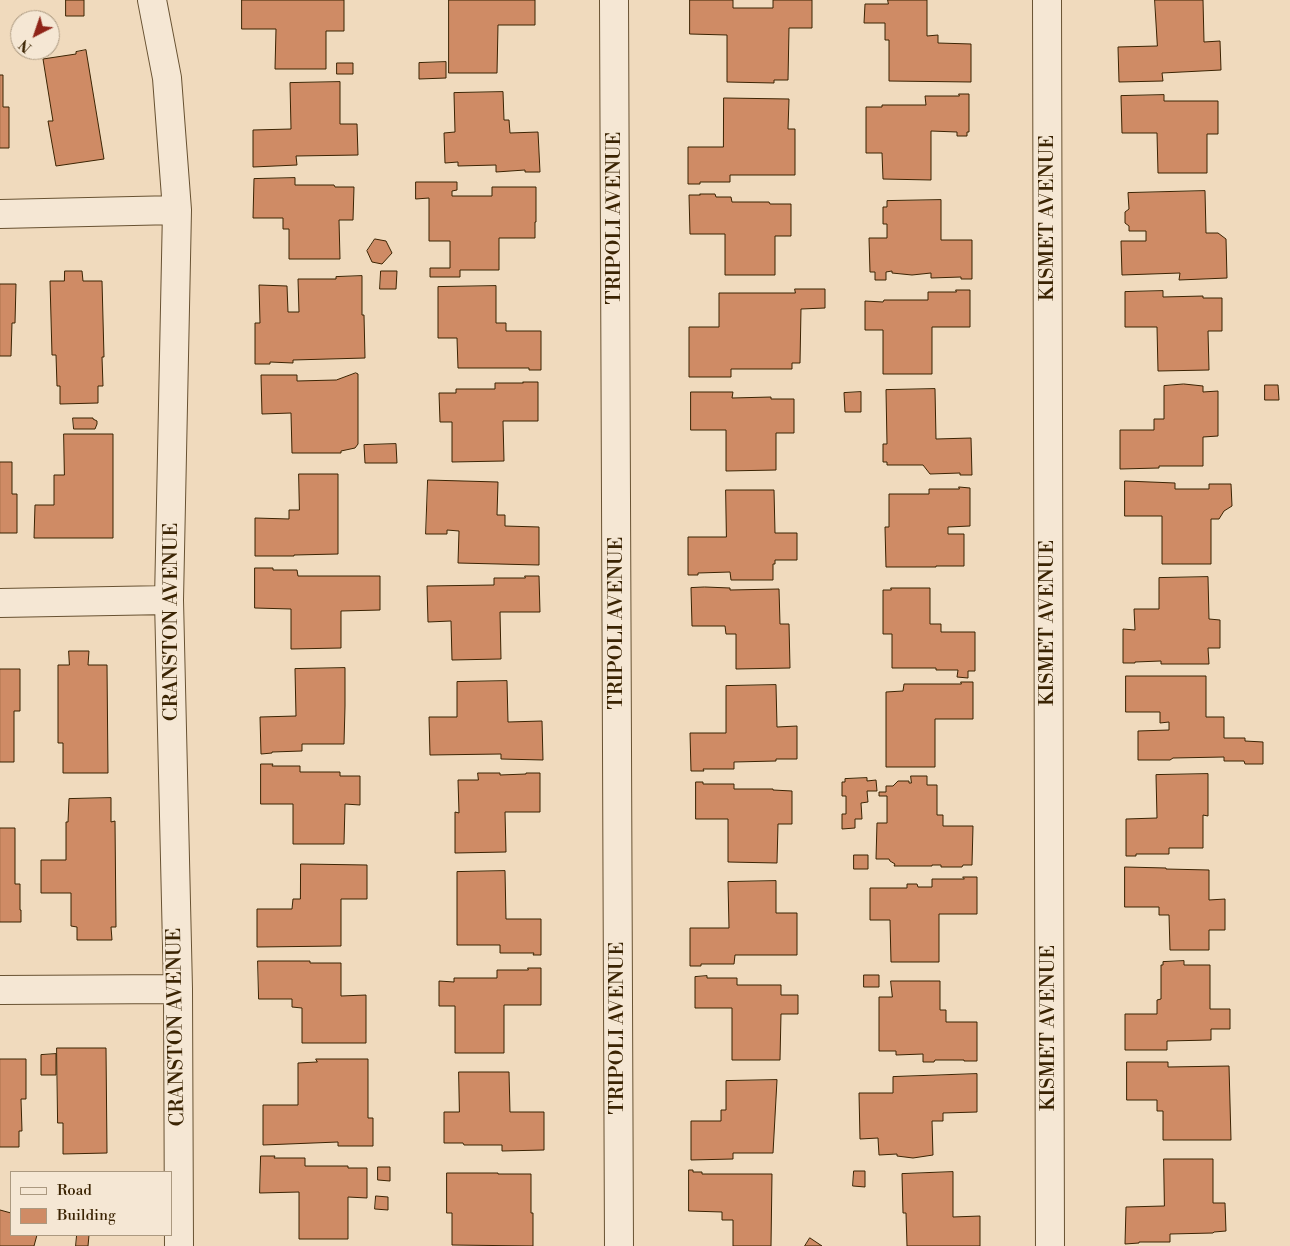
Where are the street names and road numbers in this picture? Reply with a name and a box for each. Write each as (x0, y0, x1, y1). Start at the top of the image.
street label: TRIPOLI AVENUE (603, 132, 627, 304)
street label: KISMET AVENUE (1036, 135, 1060, 301)
street label: CRANSTON AVENUE (160, 523, 184, 721)
street label: TRIPOLI AVENUE (605, 537, 629, 709)
street label: KISMET AVENUE (1036, 540, 1060, 706)
street label: CRANSTON AVENUE (163, 928, 191, 1126)
street label: TRIPOLI AVENUE (606, 942, 630, 1114)
street label: KISMET AVENUE (1037, 945, 1061, 1111)

